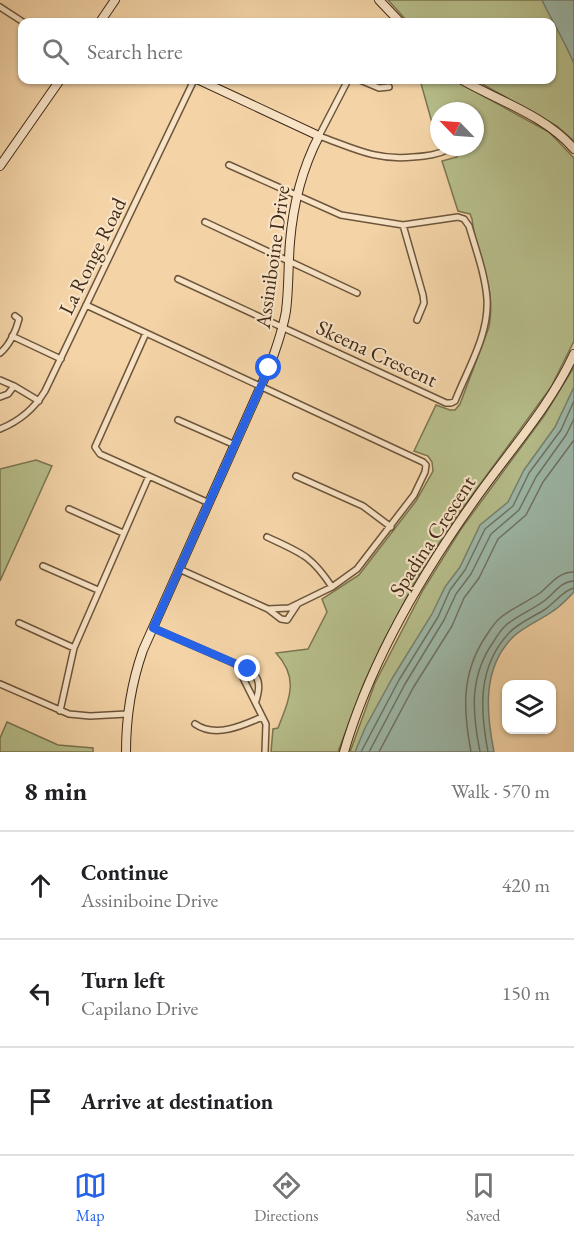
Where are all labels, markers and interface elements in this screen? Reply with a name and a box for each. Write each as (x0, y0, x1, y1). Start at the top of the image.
search box (18, 18, 556, 84)
icon: search (39, 35, 72, 68)
text: Search here (87, 37, 182, 66)
north arrow (430, 102, 484, 156)
street label: Assiniboine Drive (248, 184, 295, 331)
street label: La Ronge Road (52, 193, 132, 319)
street label: Skeena Crescent (312, 313, 442, 393)
route start (255, 354, 281, 380)
street label: Spadina Crescent (383, 470, 481, 602)
route end (234, 655, 260, 681)
map controls (502, 680, 556, 734)
button: layers (502, 680, 556, 734)
text: 8 min (24, 774, 87, 808)
text: Walk · 570 m (451, 778, 550, 804)
text: Continue (81, 858, 168, 887)
icon: ahead (24, 869, 57, 902)
text: 420 m (502, 872, 550, 898)
text: Assiniboine Drive (81, 887, 218, 913)
text: Turn left (81, 966, 165, 995)
icon: left (24, 977, 57, 1010)
text: 150 m (502, 980, 550, 1006)
text: Capilano Drive (81, 995, 198, 1021)
icon: arrive (24, 1085, 57, 1118)
text: Arrive at destination (81, 1087, 273, 1116)
tab: Map (74, 1169, 107, 1226)
tab: Directions (254, 1169, 319, 1226)
tab: Saved (466, 1169, 500, 1226)

